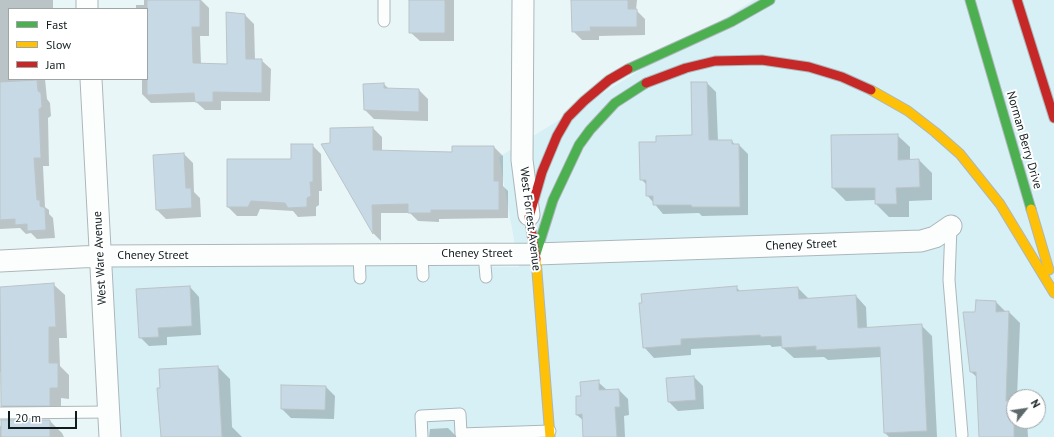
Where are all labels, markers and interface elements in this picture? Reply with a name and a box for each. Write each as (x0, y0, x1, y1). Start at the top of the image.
legend (8, 8, 148, 80)
text: Fast (46, 17, 67, 32)
text: Slow (46, 37, 71, 52)
text: Jam (46, 57, 65, 72)
street label: Norman Berry Drive (1003, 89, 1045, 191)
street label: West Forrest Avenue (516, 166, 544, 272)
street label: West Ware Avenue (90, 211, 110, 305)
street label: Cheney Street (765, 237, 837, 253)
street label: Cheney Street (441, 247, 513, 261)
street label: Cheney Street (117, 249, 189, 263)
north arrow (1006, 389, 1046, 429)
text: N (1028, 397, 1043, 410)
scale bar (10, 403, 79, 429)
text: 20 m (15, 410, 41, 425)

